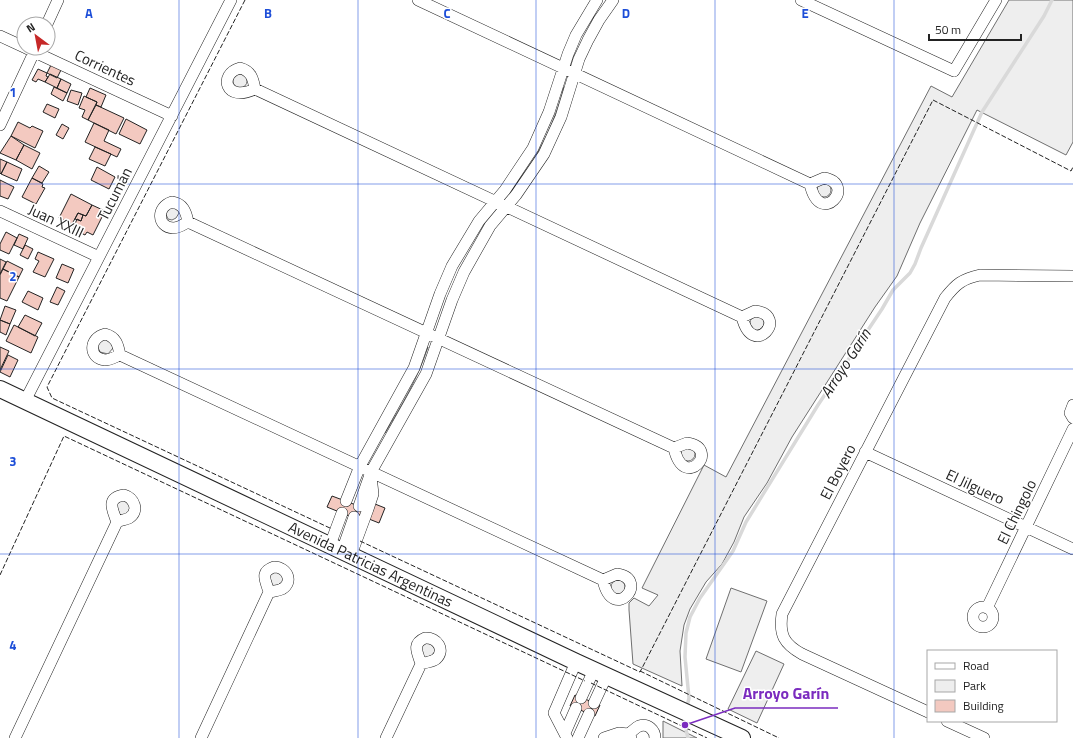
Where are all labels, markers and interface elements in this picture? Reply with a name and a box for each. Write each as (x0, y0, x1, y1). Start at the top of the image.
text: A (85, 3, 93, 23)
text: B (264, 3, 272, 23)
text: C (443, 3, 451, 23)
text: D (622, 3, 630, 23)
text: E (801, 3, 809, 23)
north arrow (16, 16, 56, 56)
scale bar (929, 16, 1021, 42)
text: N (23, 19, 38, 36)
text: 50 m (935, 20, 961, 39)
street label: Corrientes (71, 43, 140, 92)
text: 1 (9, 82, 17, 102)
street label: Tucumán (91, 163, 138, 224)
street label: Juan XXIII (25, 198, 88, 243)
text: 2 (9, 266, 17, 286)
water label: Arroyo Garín (814, 323, 877, 402)
street label: El Boyero (814, 440, 861, 504)
text: 3 (9, 451, 17, 471)
street label: El Jilguero (942, 463, 1008, 510)
street label: El Chingolo (991, 475, 1042, 548)
street label: Avenida Patricias Argentinas (285, 515, 457, 613)
text: 4 (9, 635, 17, 655)
legend (927, 650, 1057, 722)
text: Road (963, 656, 989, 675)
text: Park (963, 676, 986, 695)
callout: Arroyo Garín (735, 680, 838, 708)
text: Arroyo Garín (743, 681, 829, 705)
text: Building (963, 696, 1004, 715)

